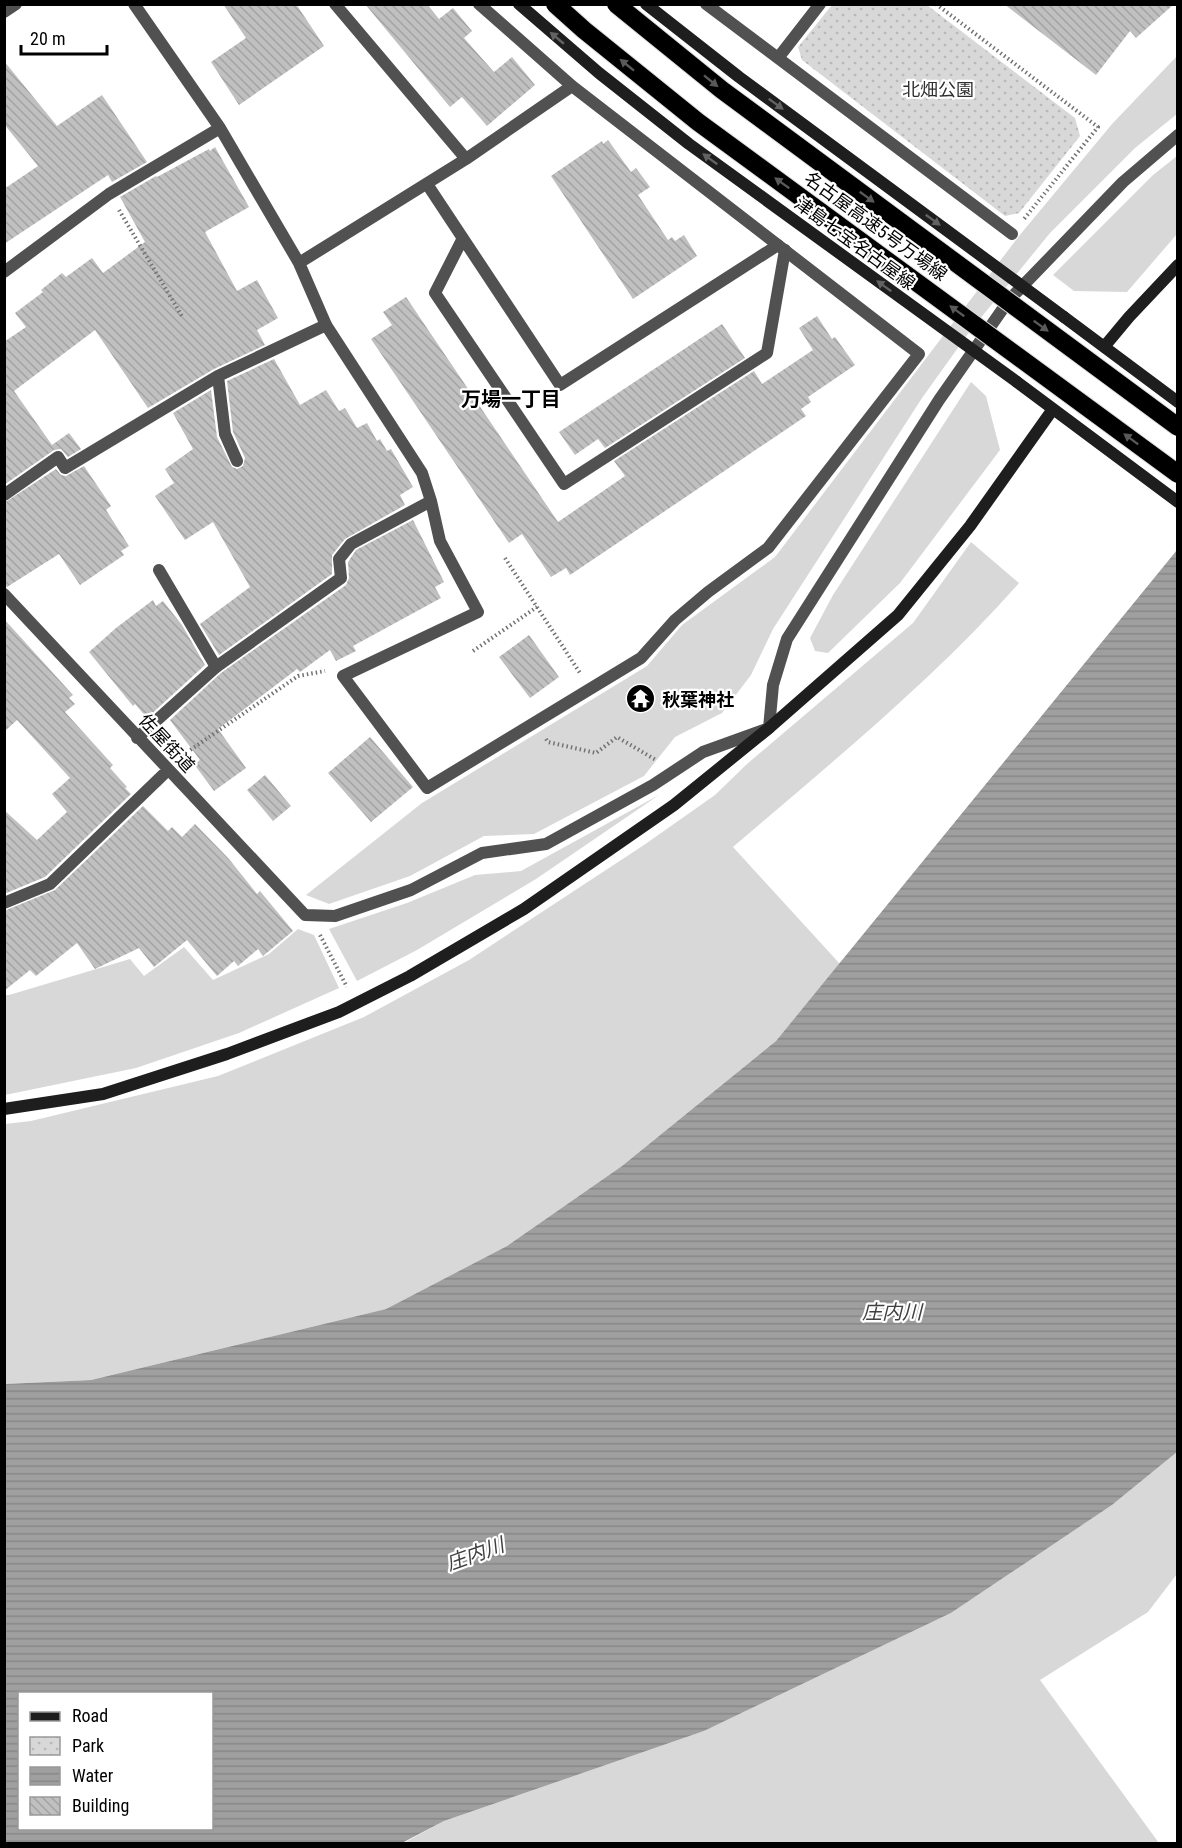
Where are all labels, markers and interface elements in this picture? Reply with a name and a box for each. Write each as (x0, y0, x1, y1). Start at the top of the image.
scale bar (21, 18, 106, 56)
text: 20 m (30, 28, 65, 49)
one-way arrow (549, 31, 565, 44)
one-way arrow (620, 60, 635, 72)
one-way arrow (703, 74, 718, 87)
park label: 北畑公園 (902, 79, 974, 100)
one-way arrow (767, 98, 783, 110)
one-way arrow (702, 153, 718, 165)
street label: 名古屋高速5号万場線 (801, 167, 951, 285)
one-way arrow (775, 178, 790, 190)
one-way arrow (860, 191, 875, 203)
street label: 津島七宝名古屋線 (791, 192, 919, 294)
one-way arrow (924, 214, 940, 226)
one-way arrow (877, 280, 893, 292)
one-way arrow (949, 305, 965, 317)
one-way arrow (1032, 320, 1048, 332)
district label: 万場一丁目 (461, 387, 561, 411)
one-way arrow (1123, 433, 1139, 445)
temple icon: 秋葉神社 (625, 683, 657, 715)
place label: 秋葉神社 (662, 689, 734, 710)
street label: 佐屋街道 (135, 710, 199, 776)
water label: 庄内川 (862, 1300, 924, 1324)
water label: 庄内川 (443, 1532, 509, 1576)
legend (18, 1692, 213, 1830)
text: Road (72, 1705, 108, 1726)
text: Park (72, 1735, 104, 1756)
text: Water (72, 1765, 114, 1786)
text: Building (72, 1795, 129, 1816)

